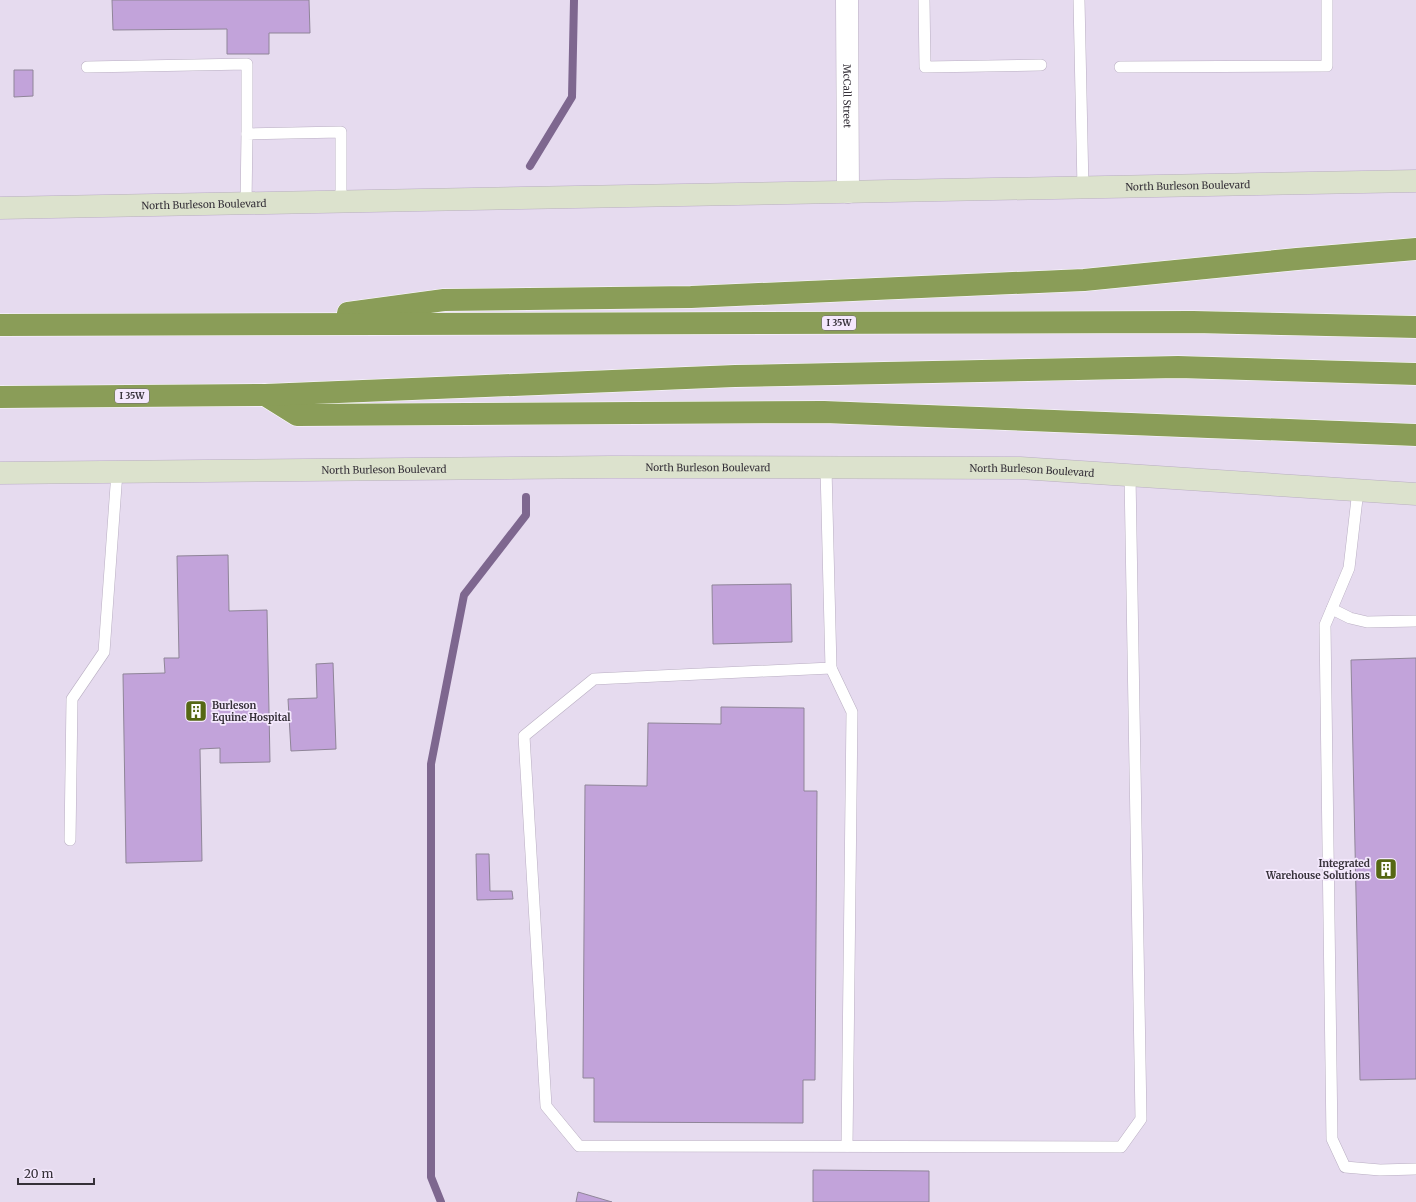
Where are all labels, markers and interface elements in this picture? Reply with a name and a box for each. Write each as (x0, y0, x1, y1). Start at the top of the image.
street label: McCall Street (840, 64, 854, 128)
street label: North Burleson Boulevard (1125, 178, 1250, 194)
street label: North Burleson Boulevard (141, 197, 267, 212)
road number: I 35W (822, 316, 856, 330)
road number: I 35W (115, 389, 149, 403)
street label: North Burleson Boulevard (646, 461, 770, 474)
street label: North Burleson Boulevard (970, 462, 1095, 480)
street label: North Burleson Boulevard (322, 463, 446, 477)
building icon: Burleson Equine Hospital (183, 698, 209, 724)
place label: Burleson Equine Hospital (212, 699, 291, 724)
building icon: Integrated Warehouse Solutions (1373, 856, 1399, 882)
place label: Integrated Warehouse Solutions (1265, 857, 1370, 882)
scale bar (18, 1160, 94, 1186)
text: 20 m (24, 1166, 53, 1181)

